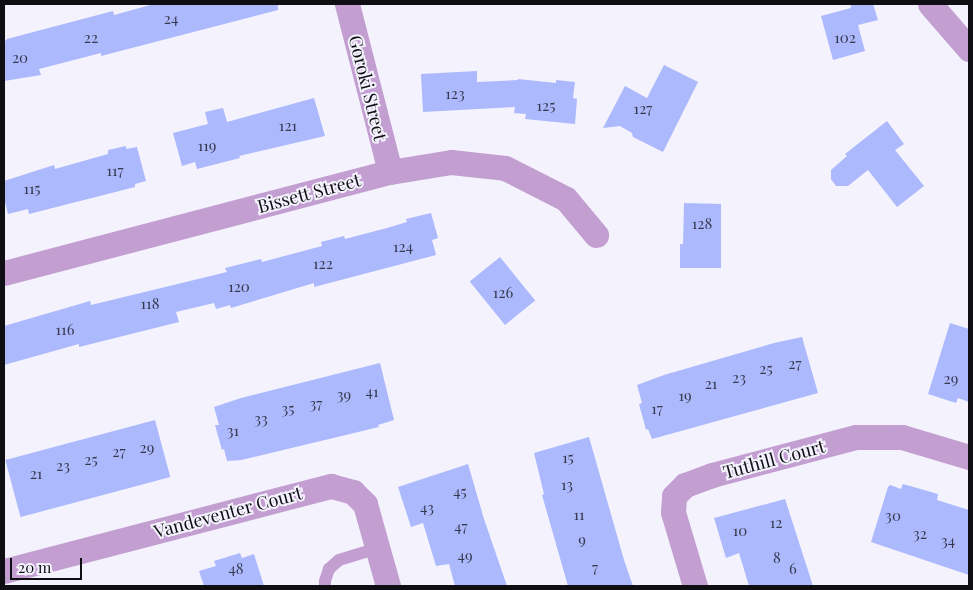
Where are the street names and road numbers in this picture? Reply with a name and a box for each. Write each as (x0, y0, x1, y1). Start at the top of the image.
street label: Goroki Street (344, 33, 392, 143)
street label: Bissett Street (255, 169, 363, 217)
street label: Tuthill Court (721, 435, 827, 483)
street label: Vandeventer Court (151, 482, 305, 542)

